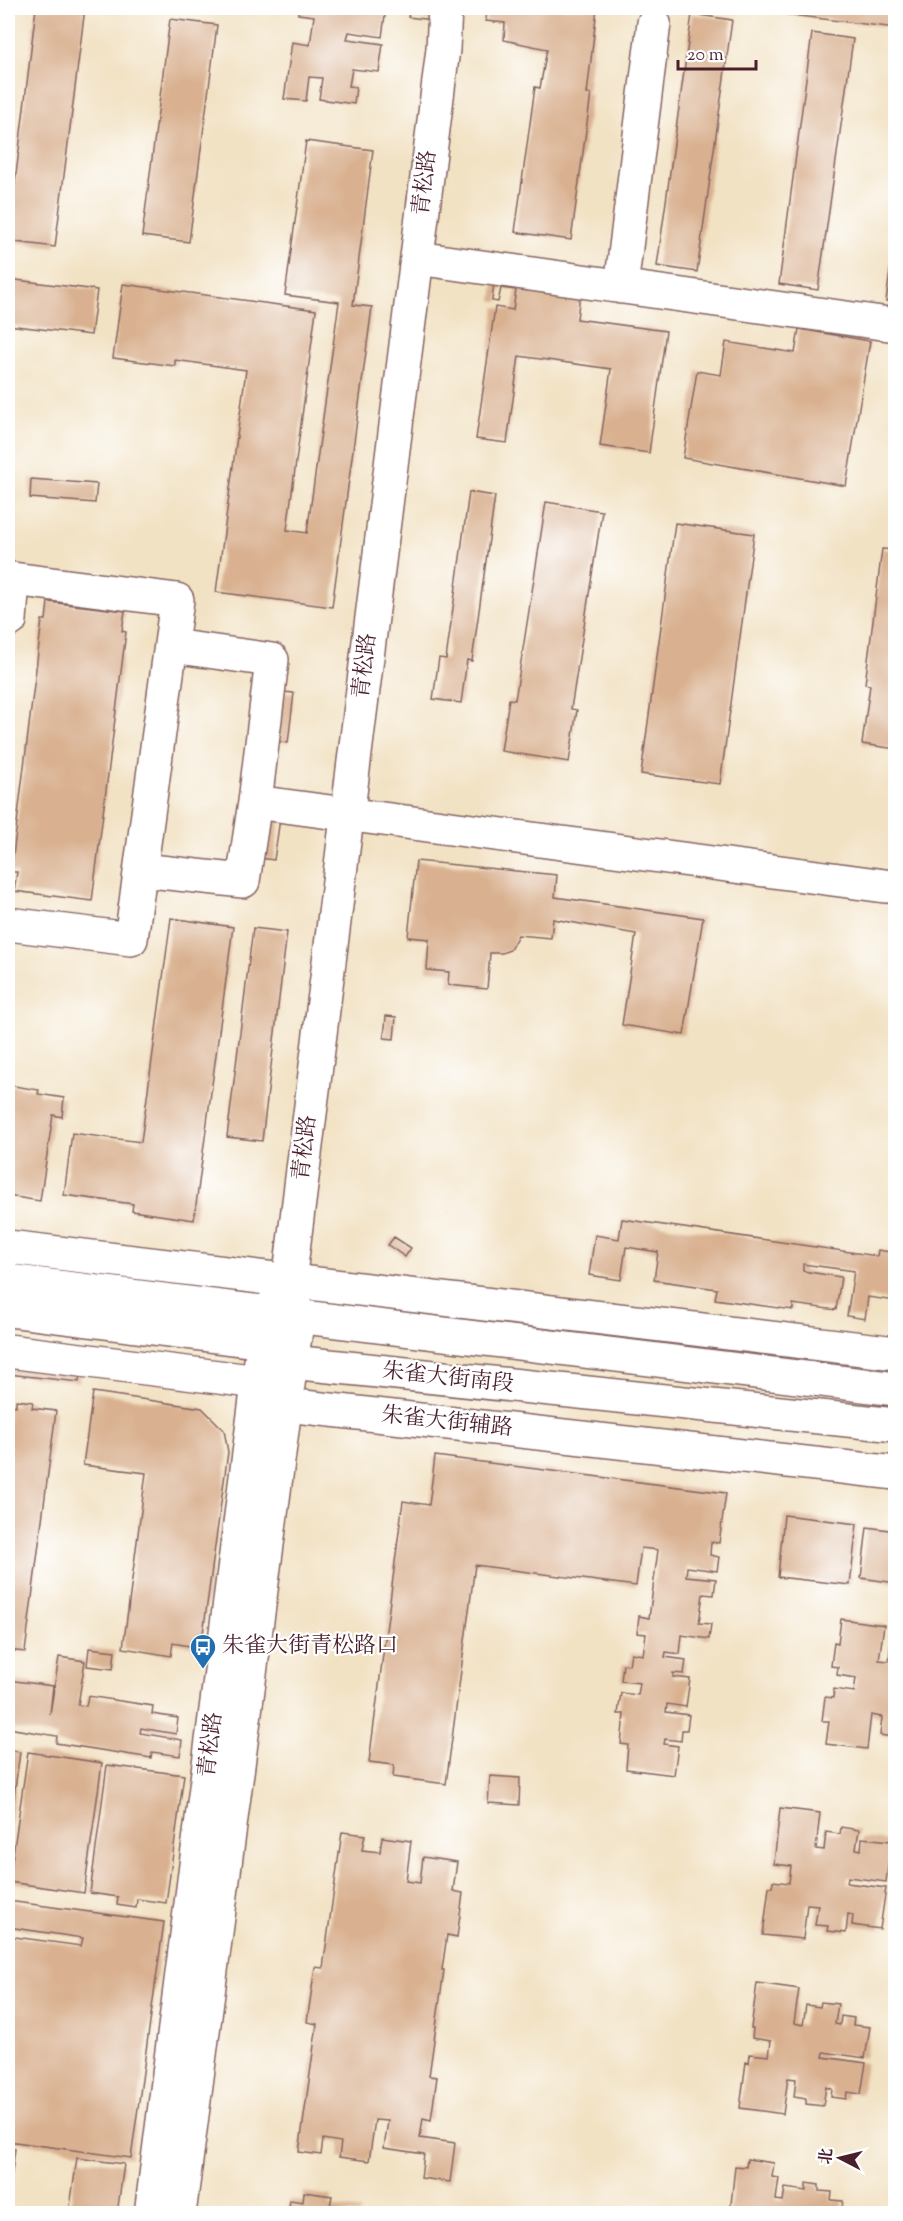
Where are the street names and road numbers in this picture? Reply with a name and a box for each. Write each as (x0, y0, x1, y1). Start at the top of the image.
street label: 青松路 (406, 148, 446, 218)
street label: 青松路 (346, 631, 386, 701)
street label: 青松路 (286, 1113, 326, 1183)
street label: 朱雀大街南段 (381, 1356, 515, 1402)
street label: 朱雀大街辅路 (380, 1400, 514, 1446)
street label: 青松路 (192, 1710, 232, 1780)

